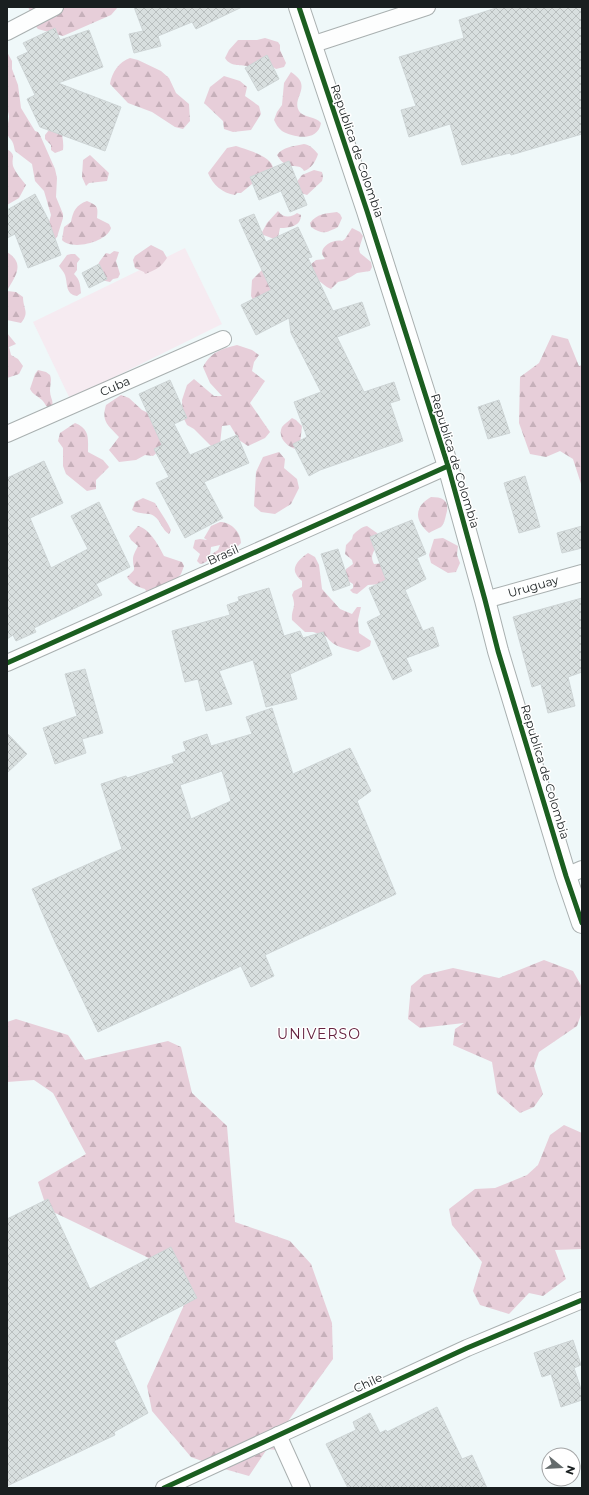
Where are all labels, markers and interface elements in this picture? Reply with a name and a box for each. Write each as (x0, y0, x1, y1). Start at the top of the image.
street label: Republica de Colombia (328, 82, 387, 219)
street label: Cuba (97, 373, 132, 399)
street label: Republica de Colombia (428, 392, 483, 530)
street label: Brasil (205, 541, 241, 568)
street label: Uruguay (506, 572, 561, 600)
street label: Republica de Colombia (518, 703, 573, 841)
district label: UNIVERSO (277, 1025, 361, 1043)
street label: Chile (351, 1369, 385, 1396)
north arrow (541, 1447, 581, 1487)
text: N (562, 1464, 579, 1476)

